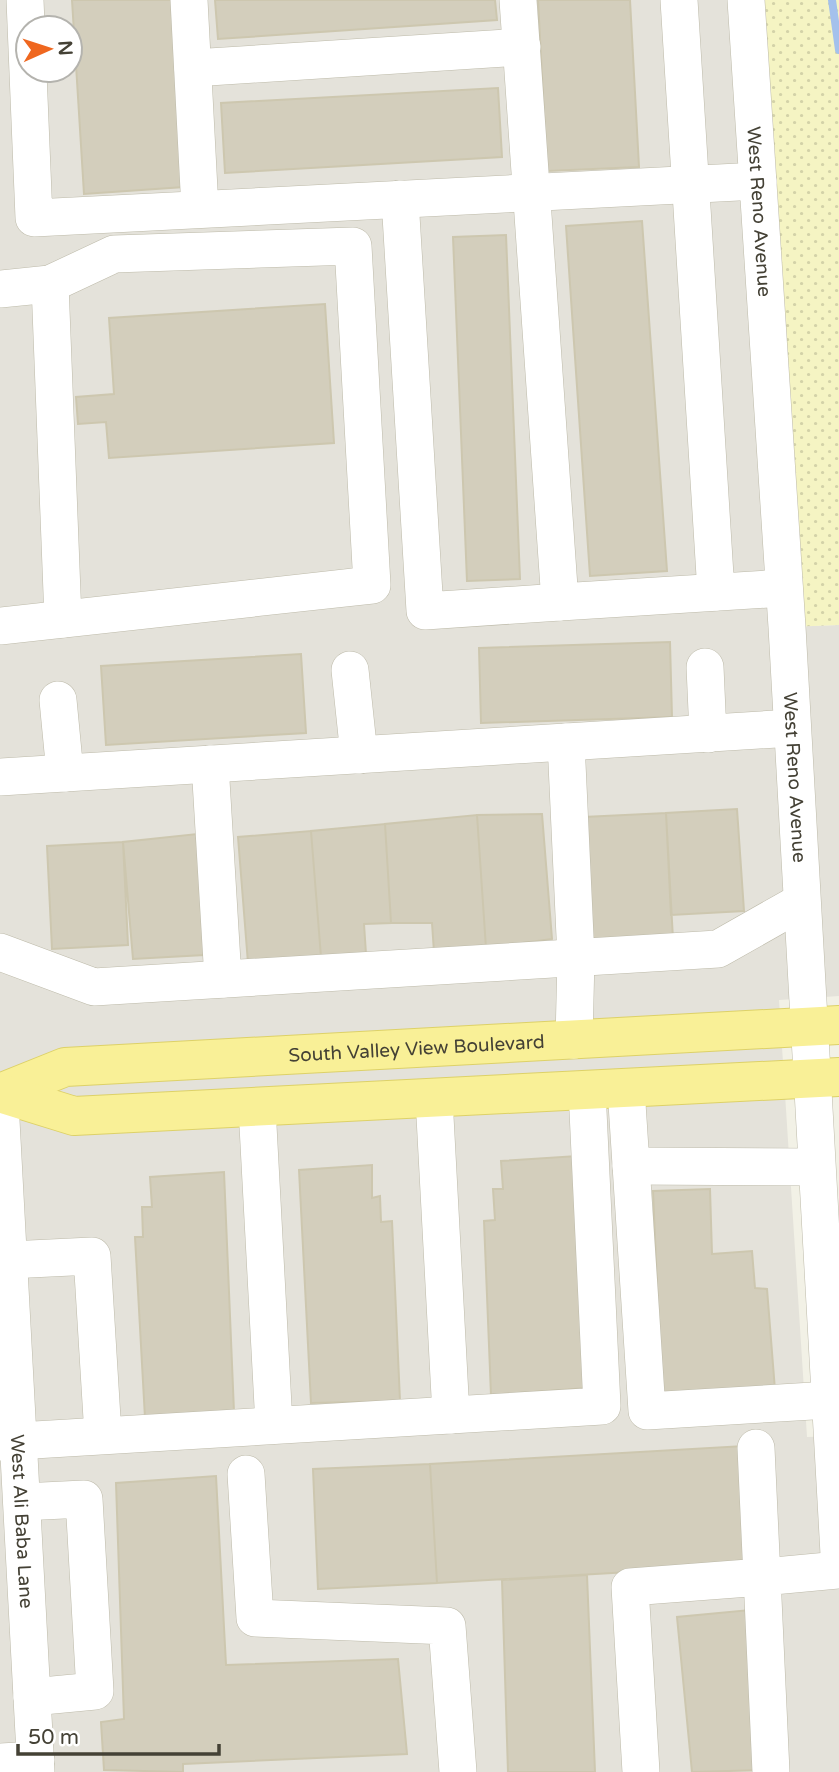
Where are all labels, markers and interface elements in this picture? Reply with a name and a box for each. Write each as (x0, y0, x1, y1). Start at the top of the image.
north arrow (14, 14, 84, 84)
text: N (54, 40, 76, 56)
street label: West Reno Avenue (742, 126, 775, 298)
street label: West Reno Avenue (779, 692, 810, 863)
street label: South Valley View Boulevard (288, 1031, 545, 1067)
street label: West Ali Baba Lane (6, 1434, 37, 1609)
scale bar (18, 1712, 219, 1756)
text: 50 m (28, 1725, 79, 1750)

